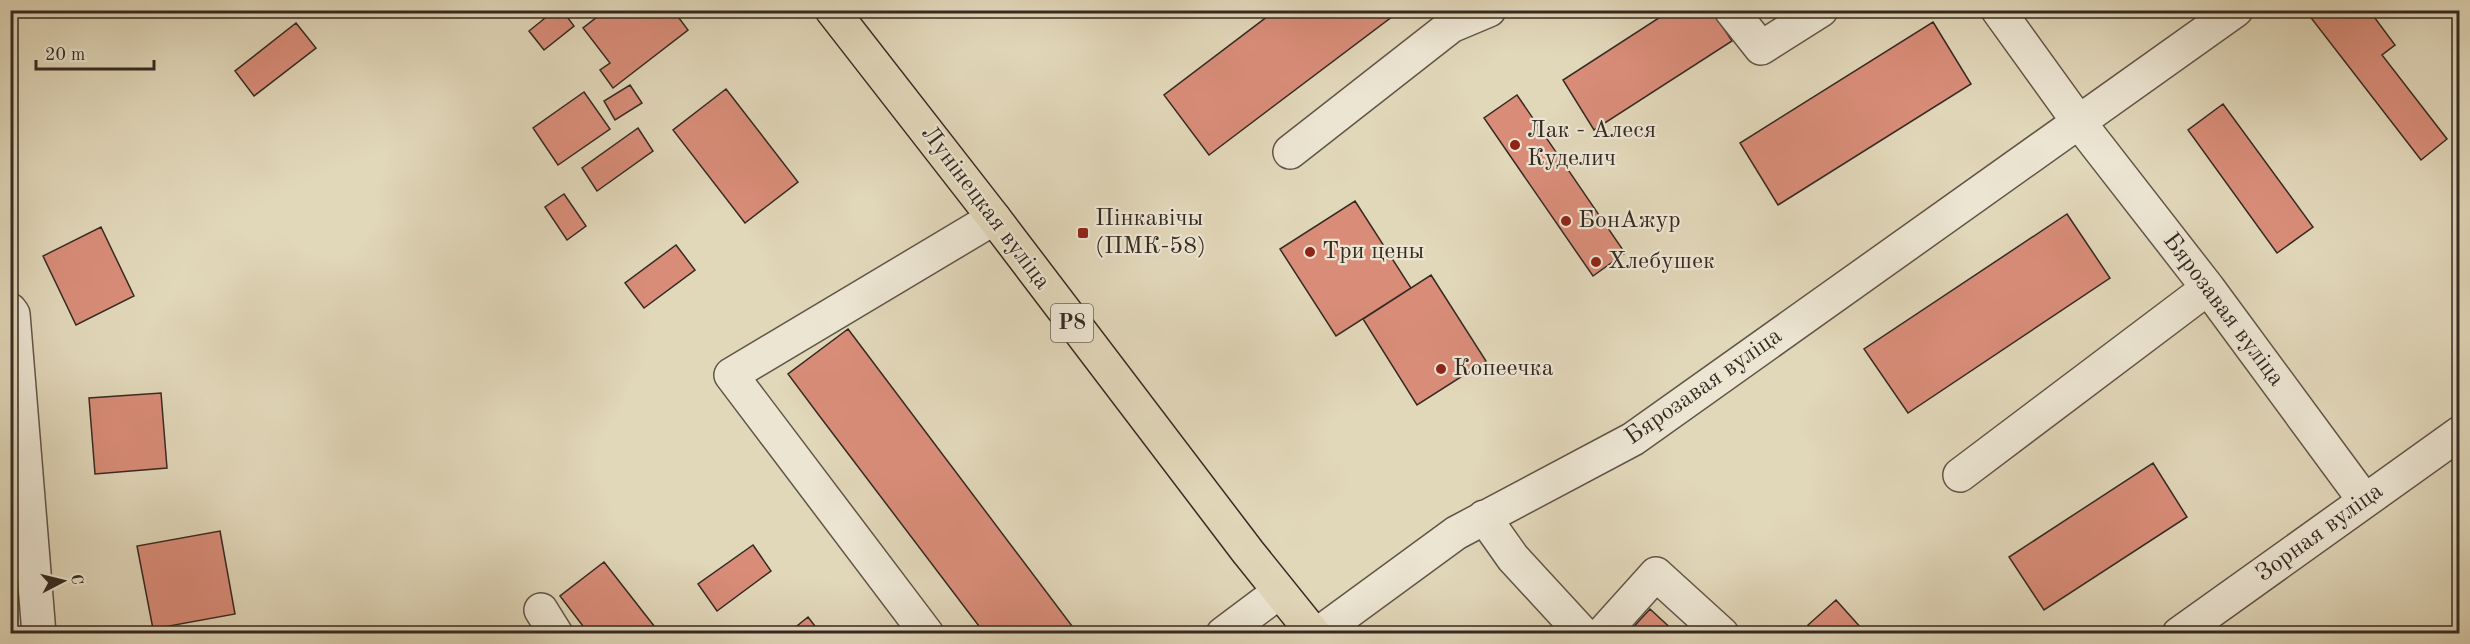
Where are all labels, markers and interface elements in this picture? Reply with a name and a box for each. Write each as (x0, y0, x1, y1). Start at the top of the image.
scale bar (36, 33, 154, 71)
text: 20 m (45, 46, 85, 64)
place label: Лак - Алеся Куделич (1527, 119, 1656, 171)
street label: Лунінецкая вуліца (916, 122, 1054, 294)
marker: Лак - Алеся Куделич (1508, 138, 1522, 152)
place label: Пінкавічы (ПМК-58) (1095, 207, 1206, 259)
place label: БонАжур (1578, 209, 1681, 233)
marker: БонАжур (1559, 214, 1573, 228)
marker: Пінкавічы (ПМК-58) (1076, 226, 1090, 240)
street label: Бярозавая вуліца (2158, 229, 2288, 391)
place label: Три цены (1322, 240, 1424, 264)
marker: Три цены (1303, 245, 1317, 259)
place label: Хлебушек (1608, 250, 1715, 274)
marker: Хлебушек (1589, 255, 1603, 269)
road number: Р8 (1051, 304, 1093, 342)
street label: Бярозавая вуліца (1621, 324, 1787, 450)
place label: Копеечка (1453, 357, 1554, 381)
marker: Копеечка (1434, 362, 1448, 376)
street label: Зорная вуліца (2252, 479, 2388, 587)
north arrow (33, 551, 93, 611)
text: С (67, 573, 84, 586)

